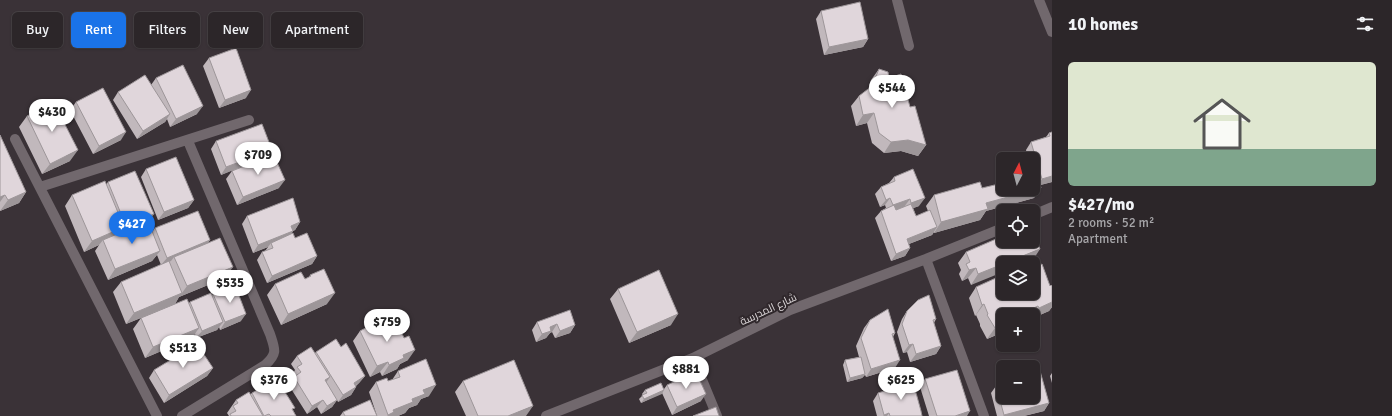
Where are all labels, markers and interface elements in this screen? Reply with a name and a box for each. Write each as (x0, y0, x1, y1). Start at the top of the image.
chip: Buy (12, 12, 63, 48)
chip: Rent (71, 12, 126, 48)
chip: Filters (134, 12, 200, 48)
chip: New (208, 12, 263, 48)
chip: Apartment (271, 12, 363, 48)
icon: filters (1354, 13, 1376, 35)
text: 10 homes (1068, 14, 1138, 35)
pin: $544 (868, 75, 916, 109)
text: $544 (878, 80, 906, 96)
icon: home (1186, 88, 1258, 160)
pin: $430 (28, 99, 76, 133)
text: $430 (38, 104, 66, 120)
pin: $709 (234, 142, 282, 176)
text: $709 (244, 147, 272, 163)
north arrow (996, 152, 1040, 196)
map controls (996, 152, 1040, 404)
text: $427/mo (1068, 194, 1134, 215)
button: locate (996, 204, 1040, 248)
pin: $427 (108, 211, 156, 245)
text: 2 rooms · 52 m² (1068, 215, 1154, 231)
text: $427 (118, 216, 146, 232)
text: Apartment (1068, 231, 1128, 247)
button: layers (996, 256, 1040, 300)
pin: $535 (206, 270, 254, 304)
text: $535 (216, 275, 244, 291)
street label: شارع المدرسة (738, 291, 799, 329)
button: + (996, 308, 1040, 352)
pin: $759 (363, 309, 411, 343)
text: $759 (373, 314, 401, 330)
pin: $513 (159, 335, 207, 369)
text: $513 (169, 340, 197, 356)
pin: $881 (662, 356, 710, 390)
button: − (996, 360, 1040, 404)
text: $881 (672, 361, 700, 377)
pin: $376 (250, 367, 298, 401)
pin: $625 (877, 367, 925, 401)
text: $376 (260, 372, 288, 388)
text: $625 (887, 372, 915, 388)

